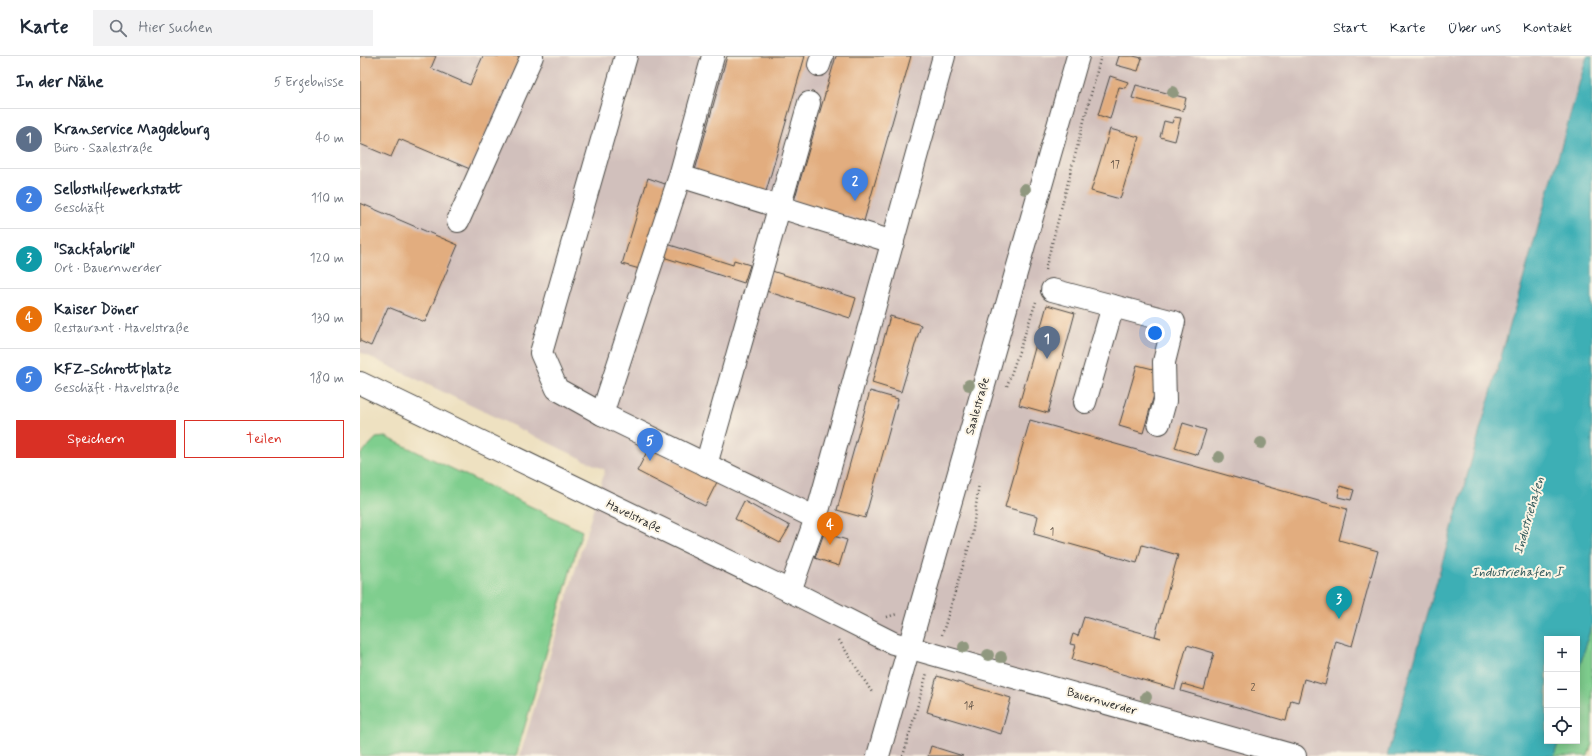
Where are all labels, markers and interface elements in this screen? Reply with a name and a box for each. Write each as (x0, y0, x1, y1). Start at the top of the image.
search box (93, 10, 373, 46)
text: Karte (20, 15, 69, 40)
icon: search (107, 17, 129, 39)
text: Hier suchen (139, 18, 213, 38)
text: Start (1333, 19, 1368, 37)
text: Karte (1390, 19, 1425, 37)
text: Über uns (1447, 19, 1501, 37)
text: Kontakt (1523, 19, 1572, 37)
text: In der Nähe (16, 71, 104, 93)
text: 5 Ergebnisse (274, 74, 344, 91)
text: Kranservice Magdeburg (54, 120, 210, 140)
text: 1 (26, 130, 32, 147)
text: 40 m (315, 130, 344, 147)
text: Büro · Saalestraße (54, 140, 153, 157)
house number: 17 (1110, 159, 1120, 172)
pin: 2 (842, 168, 868, 201)
text: Selbsthilfewerkstatt (54, 180, 183, 200)
text: 2 (26, 190, 32, 207)
text: 110 m (311, 190, 344, 207)
text: Geschäft (54, 200, 105, 217)
text: "Sackfabrik" (54, 240, 135, 260)
text: 3 (26, 250, 32, 267)
text: 120 m (310, 250, 344, 267)
text: Ort · Bauernwerder (54, 260, 161, 277)
text: Kaiser Döner (54, 300, 139, 320)
text: 4 (25, 310, 33, 327)
text: 130 m (311, 310, 344, 327)
text: Restaurant · Havelstraße (54, 320, 189, 337)
your location (1145, 323, 1165, 343)
pin: 1 (1034, 326, 1060, 359)
text: KFZ-Schrottplatz (54, 360, 172, 380)
text: 5 (25, 370, 33, 387)
text: 180 m (309, 370, 344, 387)
street label: Saalestraße (962, 375, 994, 437)
text: Geschäft · Havelstraße (54, 380, 179, 397)
button: Speichern (16, 420, 176, 458)
button: Teilen (184, 420, 344, 458)
pin: 5 (637, 428, 663, 461)
water label: Industriehafen (1510, 474, 1549, 556)
street label: Havelstraße (603, 497, 664, 537)
pin: 4 (817, 512, 843, 545)
house number: 1 (1050, 526, 1054, 539)
water label: Industriehafen I (1472, 564, 1565, 581)
pin: 3 (1326, 586, 1352, 619)
map controls (1544, 636, 1580, 744)
button: + (1544, 636, 1580, 672)
button: − (1544, 672, 1580, 708)
house number: 2 (1251, 682, 1256, 695)
street label: Bauernwerder (1065, 684, 1139, 720)
house number: 14 (964, 700, 974, 713)
button: locate (1544, 708, 1580, 744)

